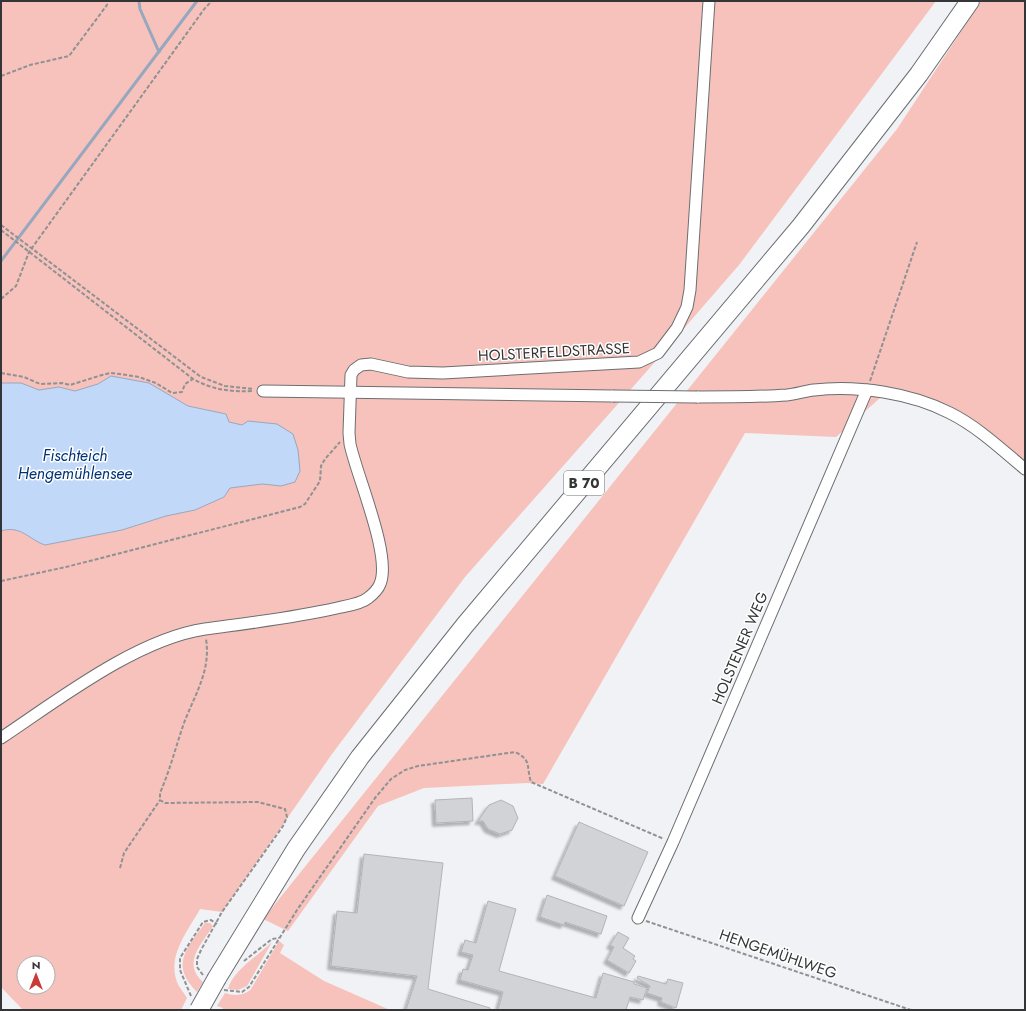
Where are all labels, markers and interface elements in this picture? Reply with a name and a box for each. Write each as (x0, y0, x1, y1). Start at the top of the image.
street label: HOLSTERFELDSTRASSE (477, 337, 631, 367)
water label: Fischteich Hengemühlensee (18, 444, 132, 485)
road number: B 70 (564, 471, 604, 495)
street label: HOLSTENER WEG (706, 588, 774, 708)
street label: HENGEMÜHLWEG (716, 924, 840, 984)
north arrow (16, 955, 56, 995)
text: N (32, 957, 40, 973)

